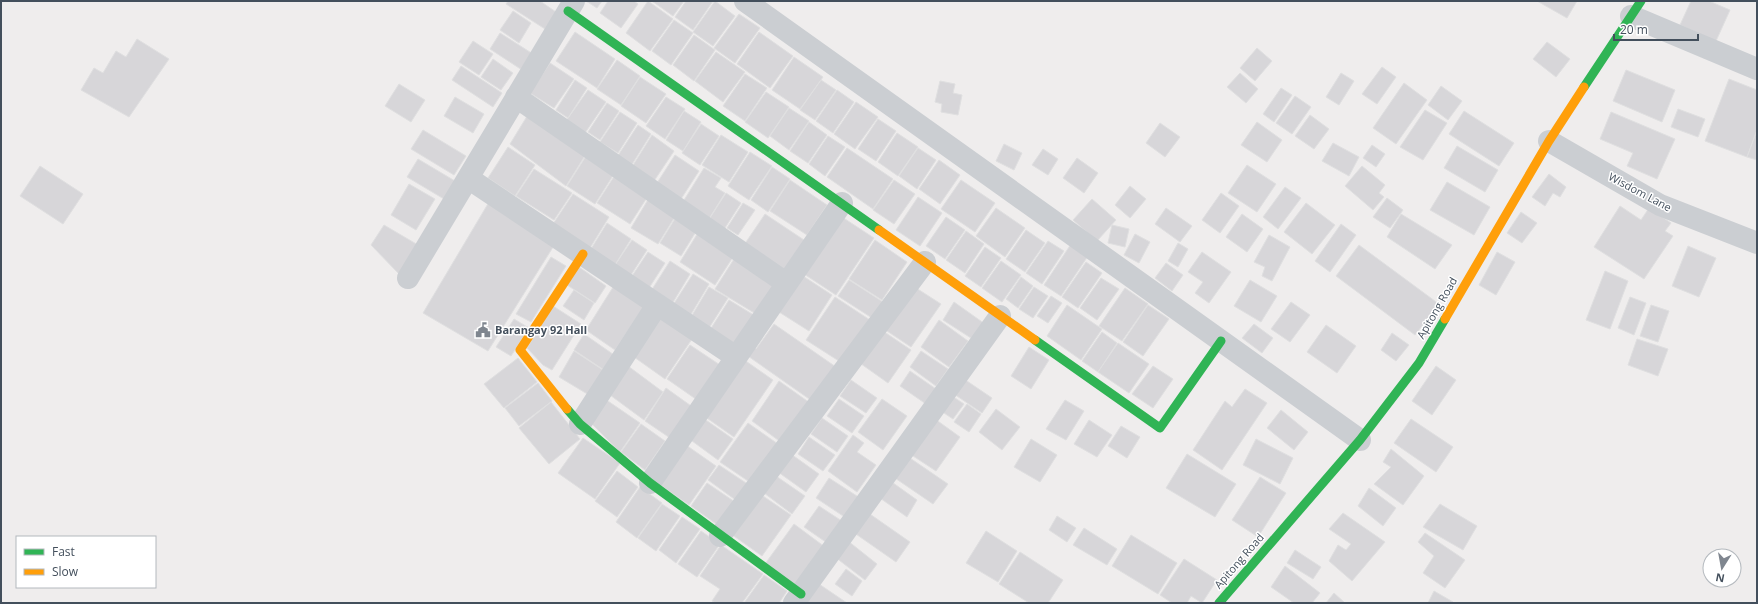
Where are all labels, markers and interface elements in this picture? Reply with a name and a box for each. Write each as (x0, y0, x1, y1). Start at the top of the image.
scale bar (1614, 16, 1698, 42)
text: 20 m (1620, 21, 1648, 38)
street label: Wisdom Lane (1606, 169, 1674, 214)
street label: Apitong Road (1413, 274, 1460, 341)
public building icon: Barangay 92 Hall (474, 321, 492, 339)
place label: Barangay 92 Hall (495, 322, 587, 337)
street label: Apitong Road (1210, 530, 1267, 592)
legend (16, 536, 156, 588)
text: Fast (52, 543, 75, 560)
north arrow (1702, 548, 1742, 588)
text: Slow (52, 563, 79, 580)
text: N (1714, 570, 1726, 587)

